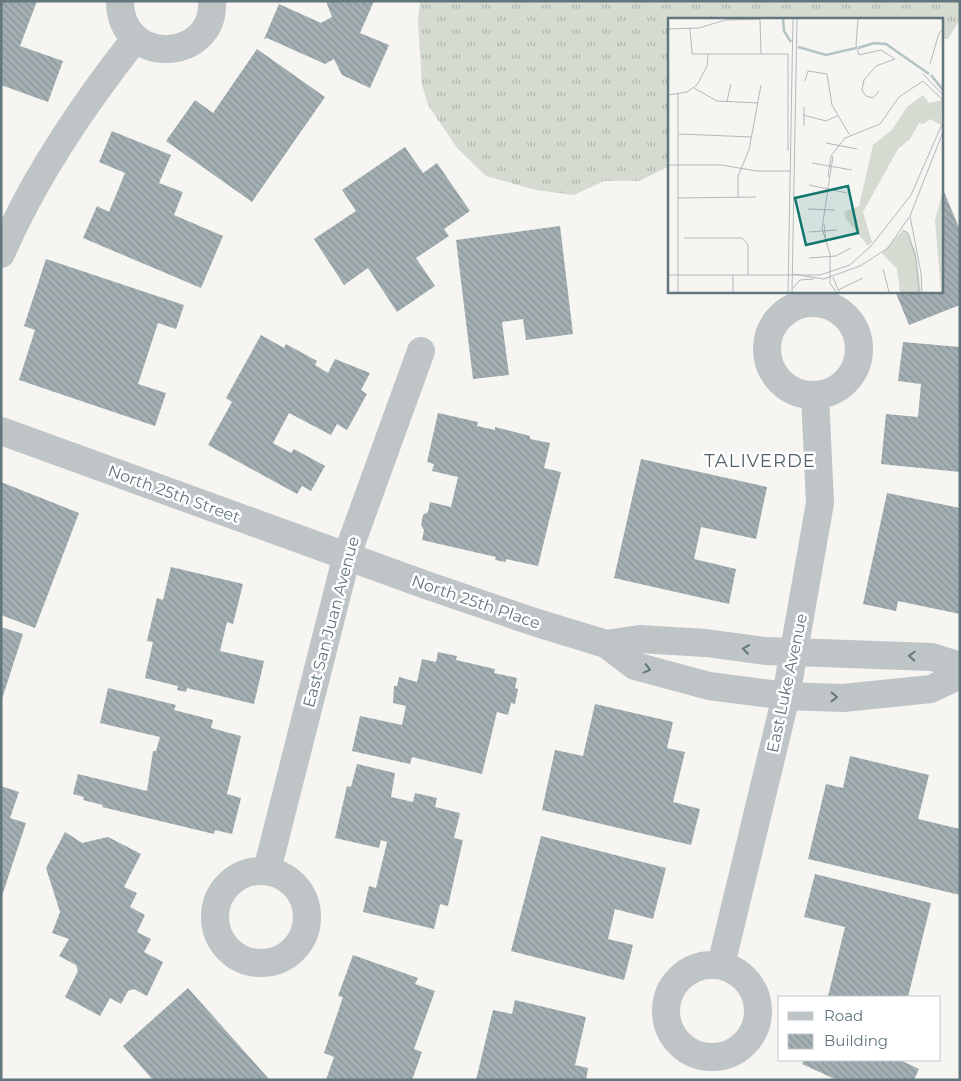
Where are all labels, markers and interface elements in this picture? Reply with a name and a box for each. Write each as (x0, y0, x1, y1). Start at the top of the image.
inset map (668, 18, 944, 292)
district label: TALIVERDE (704, 450, 816, 472)
street label: North 25th Street (105, 461, 243, 527)
street label: East San Juan Avenue (299, 534, 363, 710)
street label: North 25th Place (409, 571, 543, 633)
street label: East Luke Avenue (763, 612, 811, 754)
one-way arrow (742, 644, 750, 655)
one-way arrow (908, 651, 916, 662)
one-way arrow (642, 664, 650, 674)
one-way arrow (831, 692, 839, 703)
legend (778, 996, 941, 1061)
text: Road (824, 1006, 863, 1025)
text: Building (824, 1031, 888, 1050)

